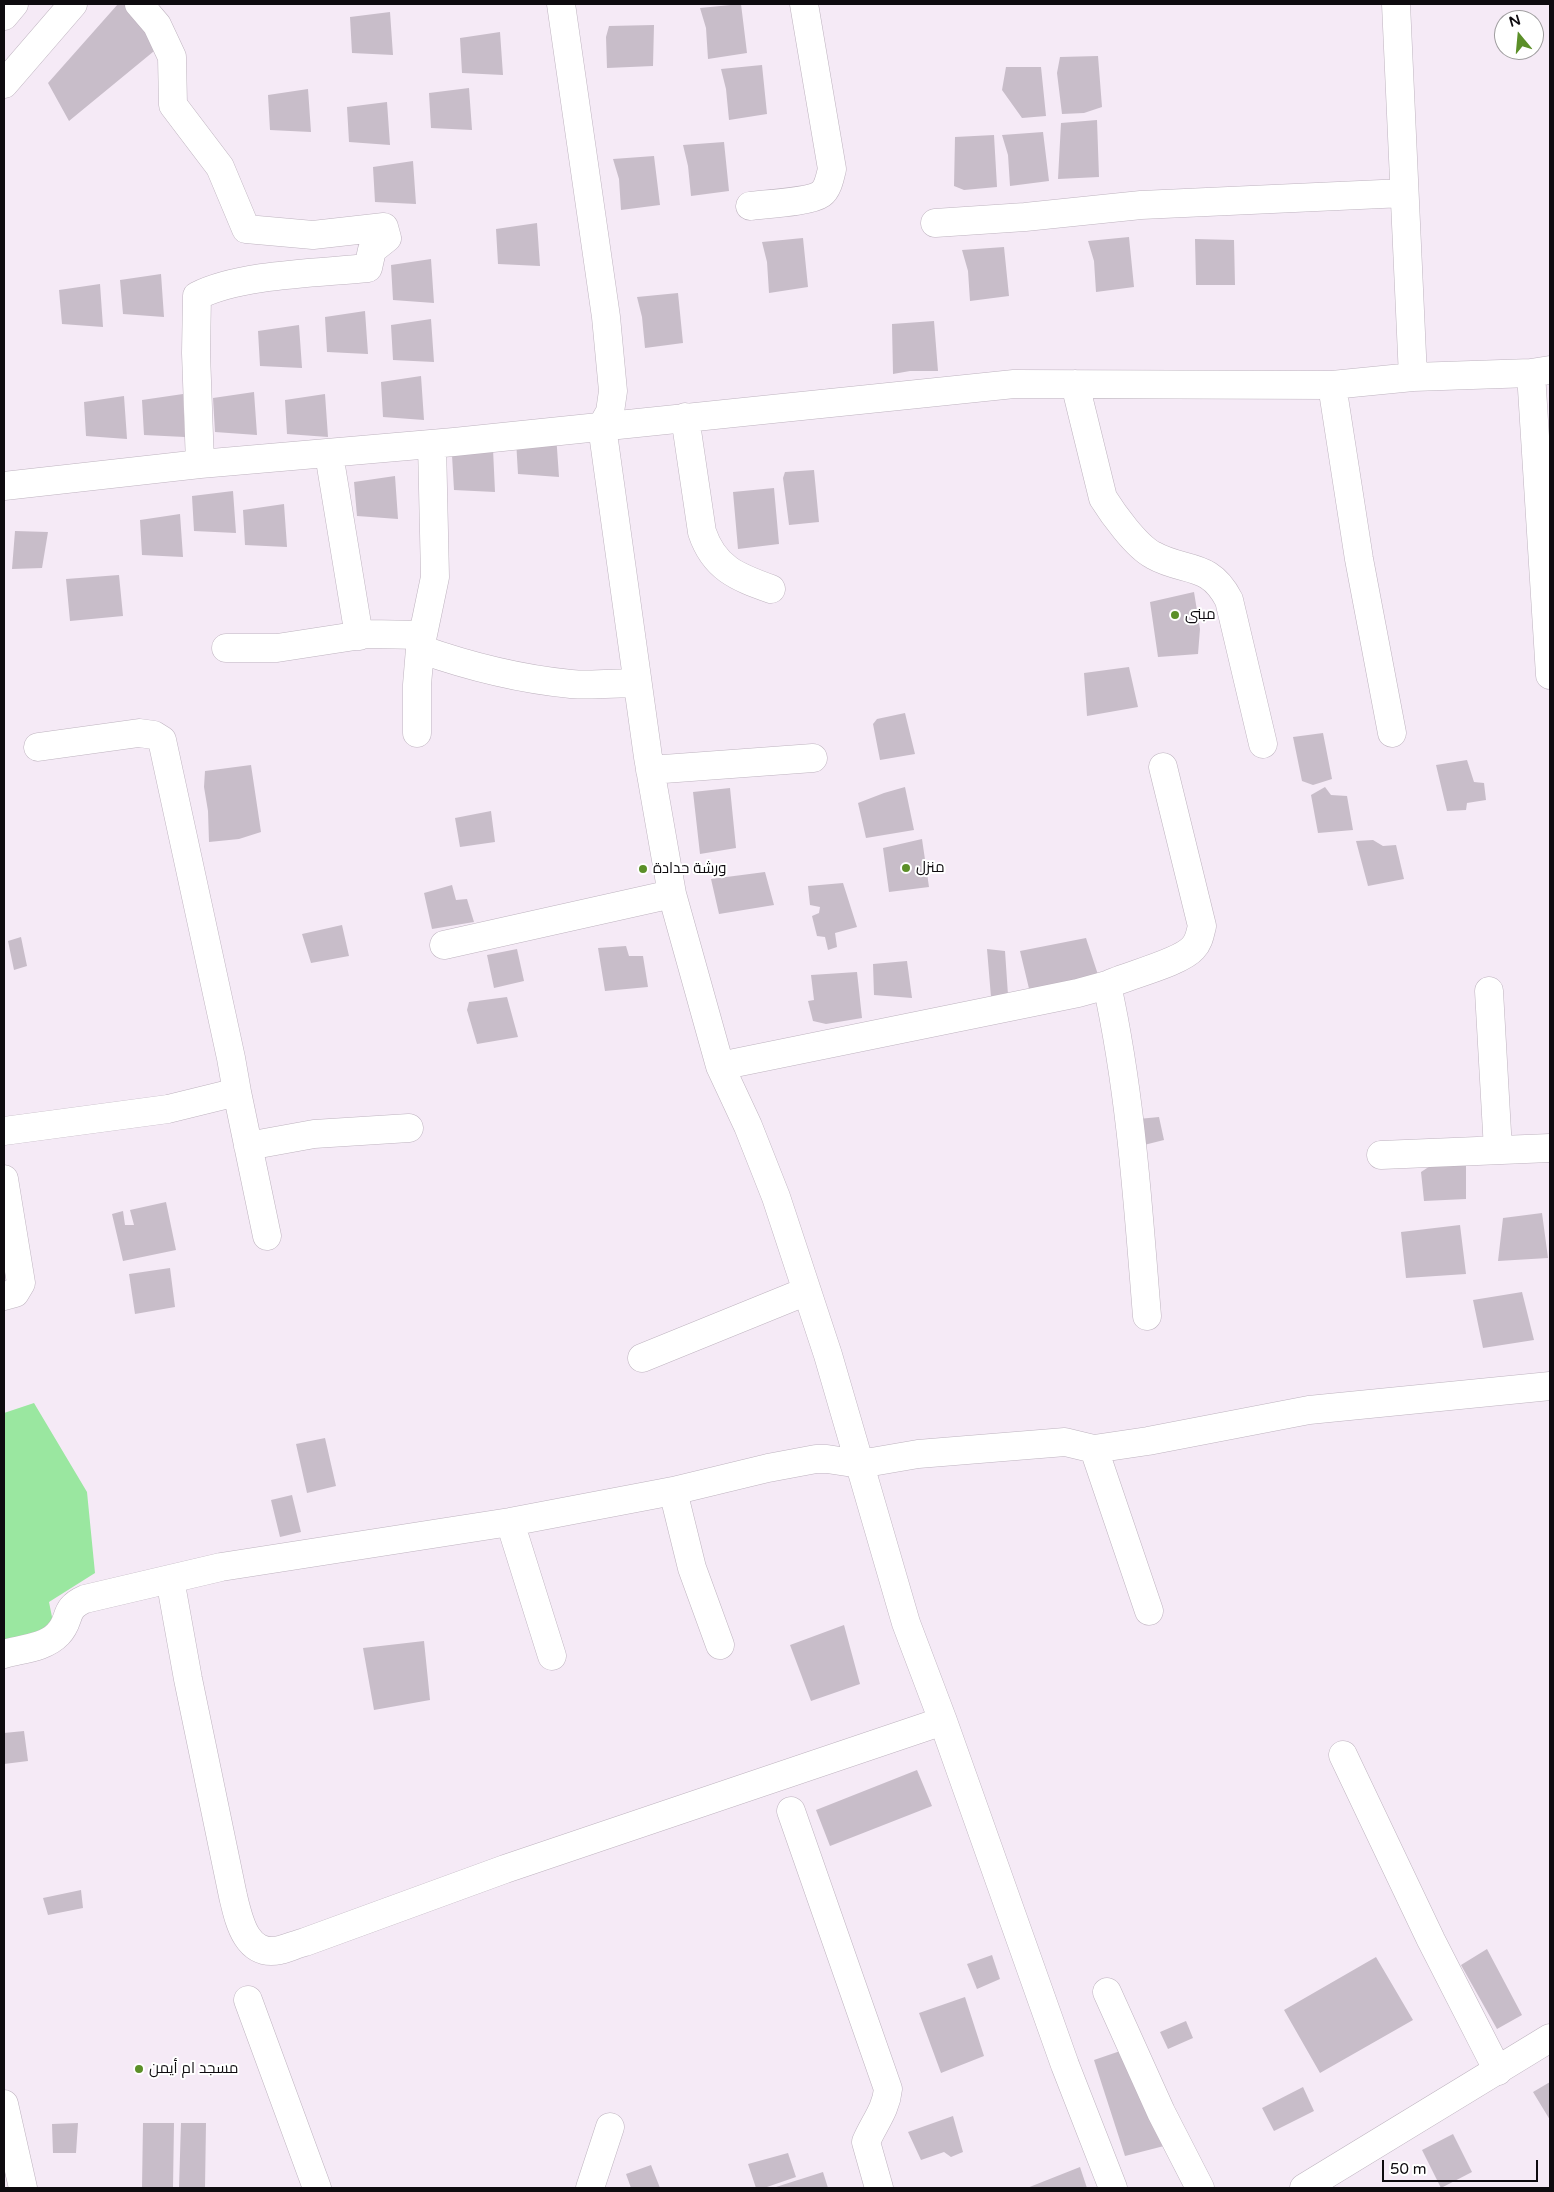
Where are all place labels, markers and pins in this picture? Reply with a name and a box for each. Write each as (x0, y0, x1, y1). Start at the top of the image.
place label: مبنى (1185, 606, 1216, 624)
marker: مبنى (1169, 609, 1181, 621)
place label: منزل (916, 859, 945, 877)
place label: ورشة حدادة (653, 860, 726, 878)
marker: منزل (900, 862, 912, 874)
marker: ورشة حدادة (637, 863, 649, 875)
place label: مسجد ام أيمن (149, 2060, 238, 2078)
marker: مسجد ام أيمن (133, 2063, 145, 2075)

